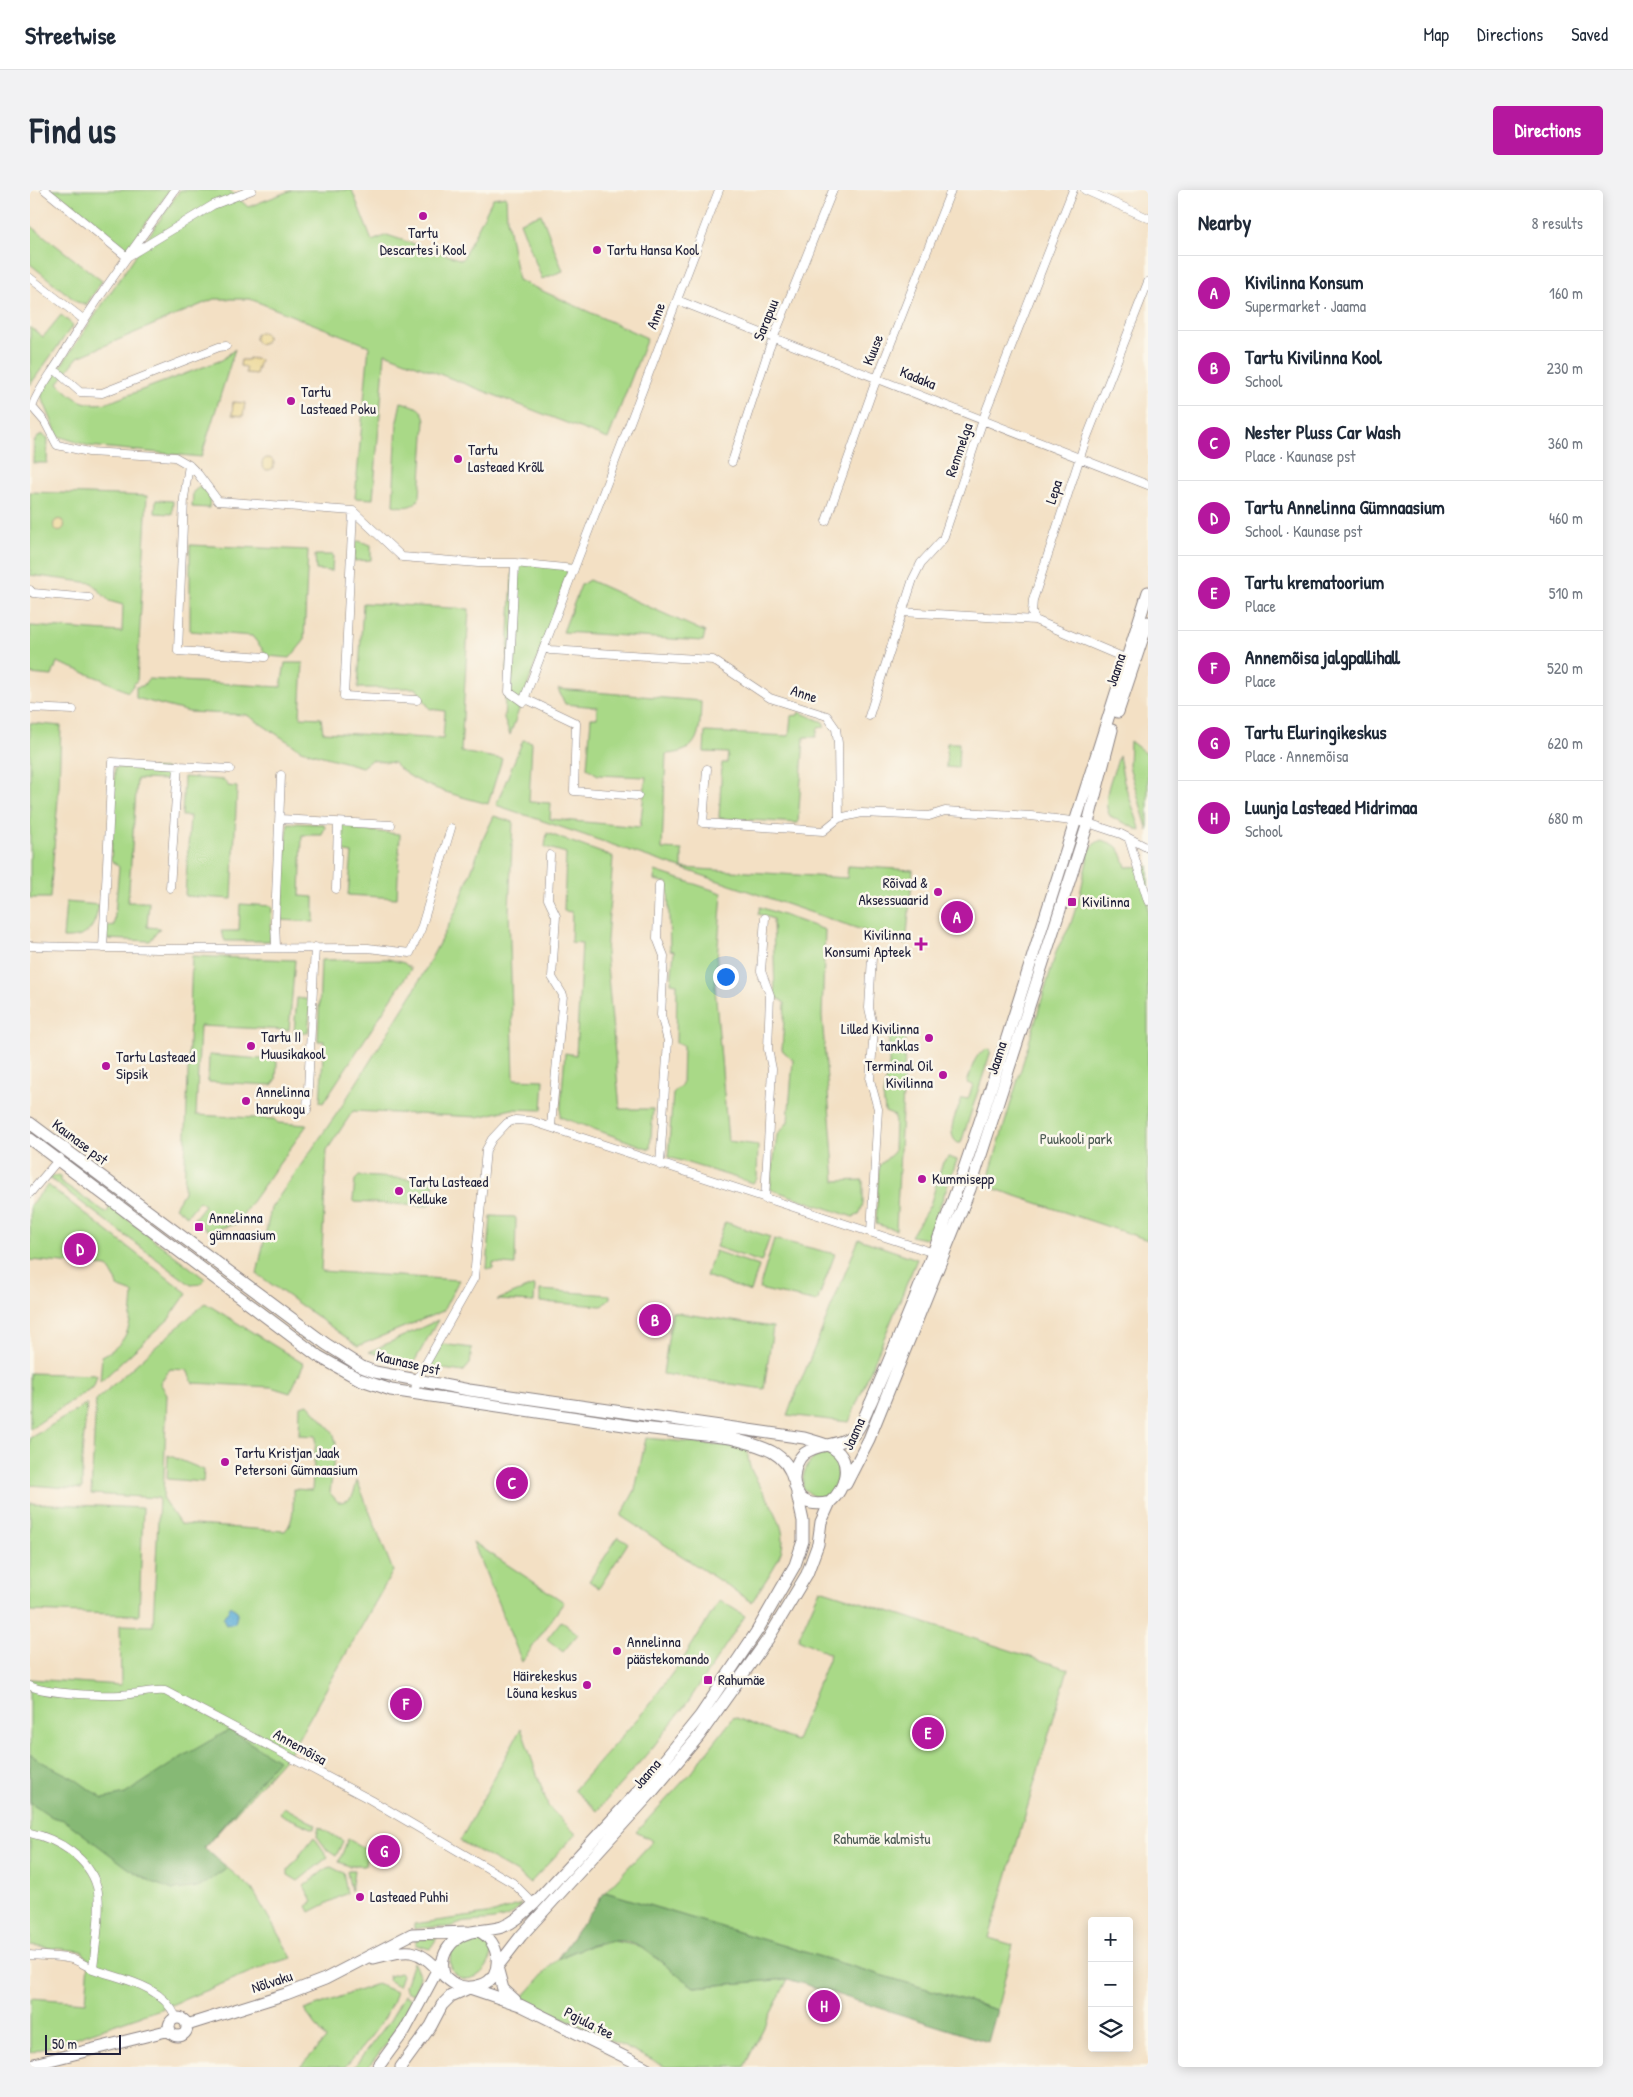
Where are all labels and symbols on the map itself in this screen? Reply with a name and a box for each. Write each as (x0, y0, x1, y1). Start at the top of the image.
marker: Tartu Descartes'i Kool (417, 210, 429, 222)
place label: Tartu Descartes'i Kool (380, 222, 466, 260)
place label: Tartu Hansa Kool (607, 239, 699, 260)
marker: Tartu Hansa Kool (591, 244, 603, 256)
street label: Sarapuu (748, 296, 783, 344)
street label: Anne (641, 300, 670, 332)
street label: Kuuse (857, 331, 888, 368)
street label: Kadaka (897, 361, 940, 394)
place label: Tartu Lasteaed Poku (301, 381, 376, 419)
marker: Tartu Lasteaed Poku (285, 395, 297, 407)
street label: Remmelga (940, 420, 978, 480)
place label: Tartu Lasteaed Krõll (468, 439, 544, 477)
marker: Tartu Lasteaed Krõll (452, 453, 464, 465)
street label: Lepa (1040, 477, 1067, 506)
street label: Jaama (1100, 651, 1131, 689)
street label: Anne (788, 679, 820, 708)
place label: Rõivad & Aksessuaarid (858, 872, 928, 910)
marker: Rõivad & Aksessuaarid (932, 886, 944, 898)
place label: Kivilinna (1082, 891, 1129, 912)
marker: Kivilinna (1066, 896, 1078, 908)
pin: A (941, 898, 973, 936)
place label: Kivilinna Konsumi Apteek (824, 924, 911, 962)
marker: Kivilinna Konsumi Apteek (915, 938, 927, 950)
your location (713, 964, 739, 990)
place label: Lilled Kivilinna tanklas (841, 1018, 919, 1056)
place label: Tartu II Muusikakool (261, 1026, 325, 1064)
marker: Lilled Kivilinna tanklas (923, 1032, 935, 1044)
street label: Jaama (981, 1039, 1012, 1077)
marker: Tartu II Muusikakool (245, 1040, 257, 1052)
place label: Tartu Lasteaed Sipsik (116, 1046, 196, 1084)
place label: Terminal Oil Kivilinna (865, 1055, 933, 1093)
marker: Tartu Lasteaed Sipsik (100, 1060, 112, 1072)
marker: Terminal Oil Kivilinna (937, 1069, 949, 1081)
place label: Annelinna harukogu (256, 1081, 310, 1119)
marker: Annelinna harukogu (240, 1095, 252, 1107)
street label: Kaunase pst (48, 1114, 113, 1170)
park label: Puukooli park (1040, 1128, 1112, 1149)
place label: Kummisepp (932, 1168, 995, 1189)
place label: Tartu Lasteaed Kelluke (409, 1171, 489, 1209)
marker: Kummisepp (916, 1173, 928, 1185)
marker: Tartu Lasteaed Kelluke (393, 1185, 405, 1197)
place label: Annelinna gümnaasium (209, 1207, 276, 1245)
marker: Annelinna gümnaasium (193, 1221, 205, 1233)
pin: D (64, 1230, 96, 1268)
pin: B (639, 1301, 671, 1339)
street label: Kaunase pst (374, 1345, 443, 1380)
street label: Jaama (837, 1414, 870, 1453)
place label: Tartu Kristjan Jaak Petersoni Gümnaasium (235, 1442, 358, 1480)
marker: Tartu Kristjan Jaak Petersoni Gümnaasium (219, 1456, 231, 1468)
pin: C (496, 1464, 528, 1502)
place label: Annelinna päästekomando (627, 1631, 709, 1669)
marker: Annelinna päästekomando (611, 1645, 623, 1657)
place label: Häirekeskus Lõuna keskus (507, 1665, 577, 1703)
place label: Rahumäe (718, 1669, 765, 1690)
marker: Rahumäe (702, 1674, 714, 1686)
marker: Häirekeskus Lõuna keskus (581, 1679, 593, 1691)
pin: F (390, 1685, 422, 1723)
pin: E (912, 1714, 944, 1752)
street label: Annemõisa (270, 1723, 331, 1770)
street label: Jaama (628, 1754, 666, 1793)
park label: Rahumäe kalmistu (833, 1828, 931, 1849)
pin: G (368, 1832, 400, 1870)
place label: Lasteaed Puhhi (370, 1886, 449, 1907)
marker: Lasteaed Puhhi (354, 1891, 366, 1903)
street label: Nõlvaku (249, 1965, 295, 1998)
pin: H (808, 1987, 840, 2025)
street label: Pajula tee (561, 2001, 618, 2044)
scale bar (45, 2032, 121, 2055)

